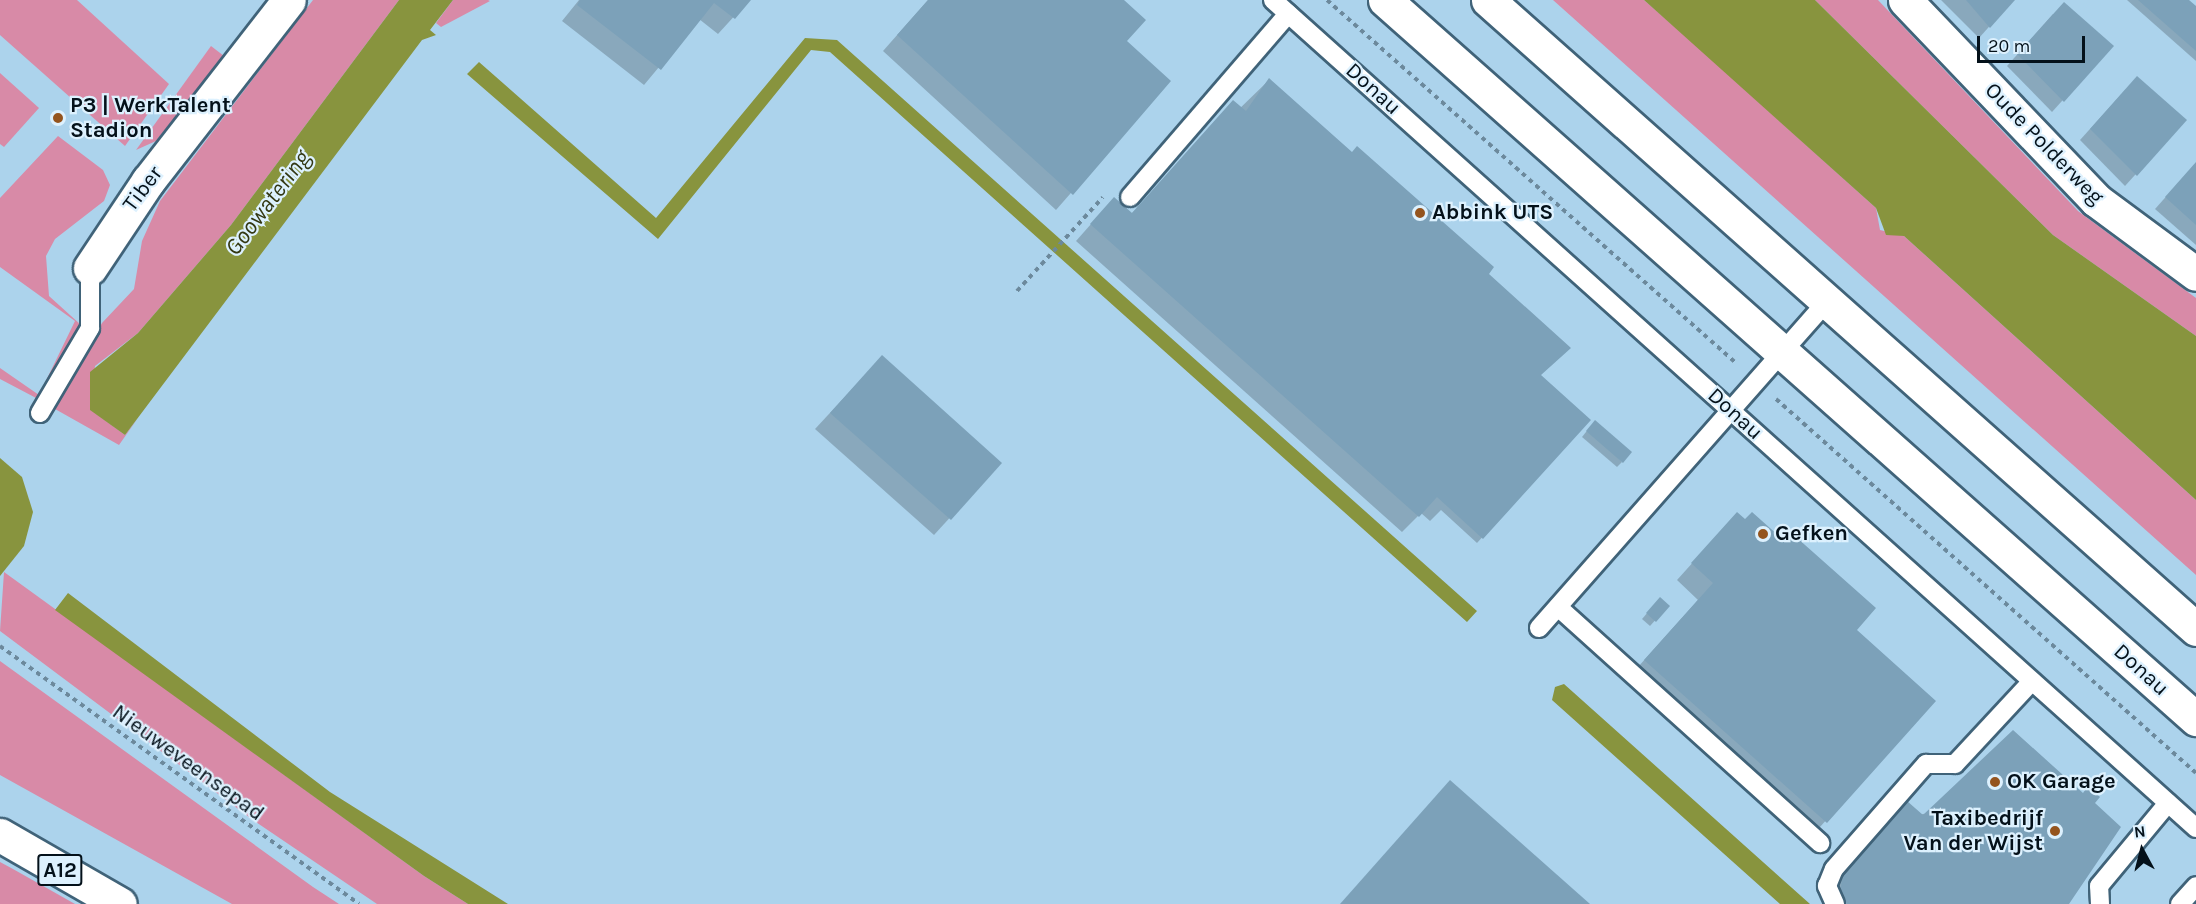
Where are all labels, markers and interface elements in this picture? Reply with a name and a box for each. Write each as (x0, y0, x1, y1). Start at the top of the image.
scale bar (1980, 24, 2088, 62)
text: 20 m (1988, 35, 2030, 57)
street label: Donau (1340, 57, 1406, 121)
street label: Oude Polderweg (1979, 78, 2109, 210)
place label: P3 | WerkTalent Stadion (70, 92, 231, 144)
marker: P3 | WerkTalent Stadion (51, 111, 65, 125)
water label: Goowatering (219, 145, 317, 261)
street label: Tiber (117, 161, 169, 217)
place label: Abbink UTS (1432, 200, 1553, 226)
marker: Abbink UTS (1413, 206, 1427, 220)
street label: Donau (1702, 382, 1768, 446)
place label: Gefken (1775, 521, 1848, 547)
marker: Gefken (1756, 527, 1770, 541)
street label: Donau (2108, 638, 2174, 702)
street label: Nieuweveensepad (107, 699, 269, 827)
place label: OK Garage (2007, 769, 2116, 795)
marker: OK Garage (1988, 775, 2002, 789)
place label: Taxibedrijf Van der Wijst (1903, 805, 2043, 856)
north arrow (2112, 820, 2172, 880)
text: N (2133, 822, 2147, 842)
marker: Taxibedrijf Van der Wijst (2048, 824, 2062, 838)
road number: A12 (36, 852, 84, 888)

